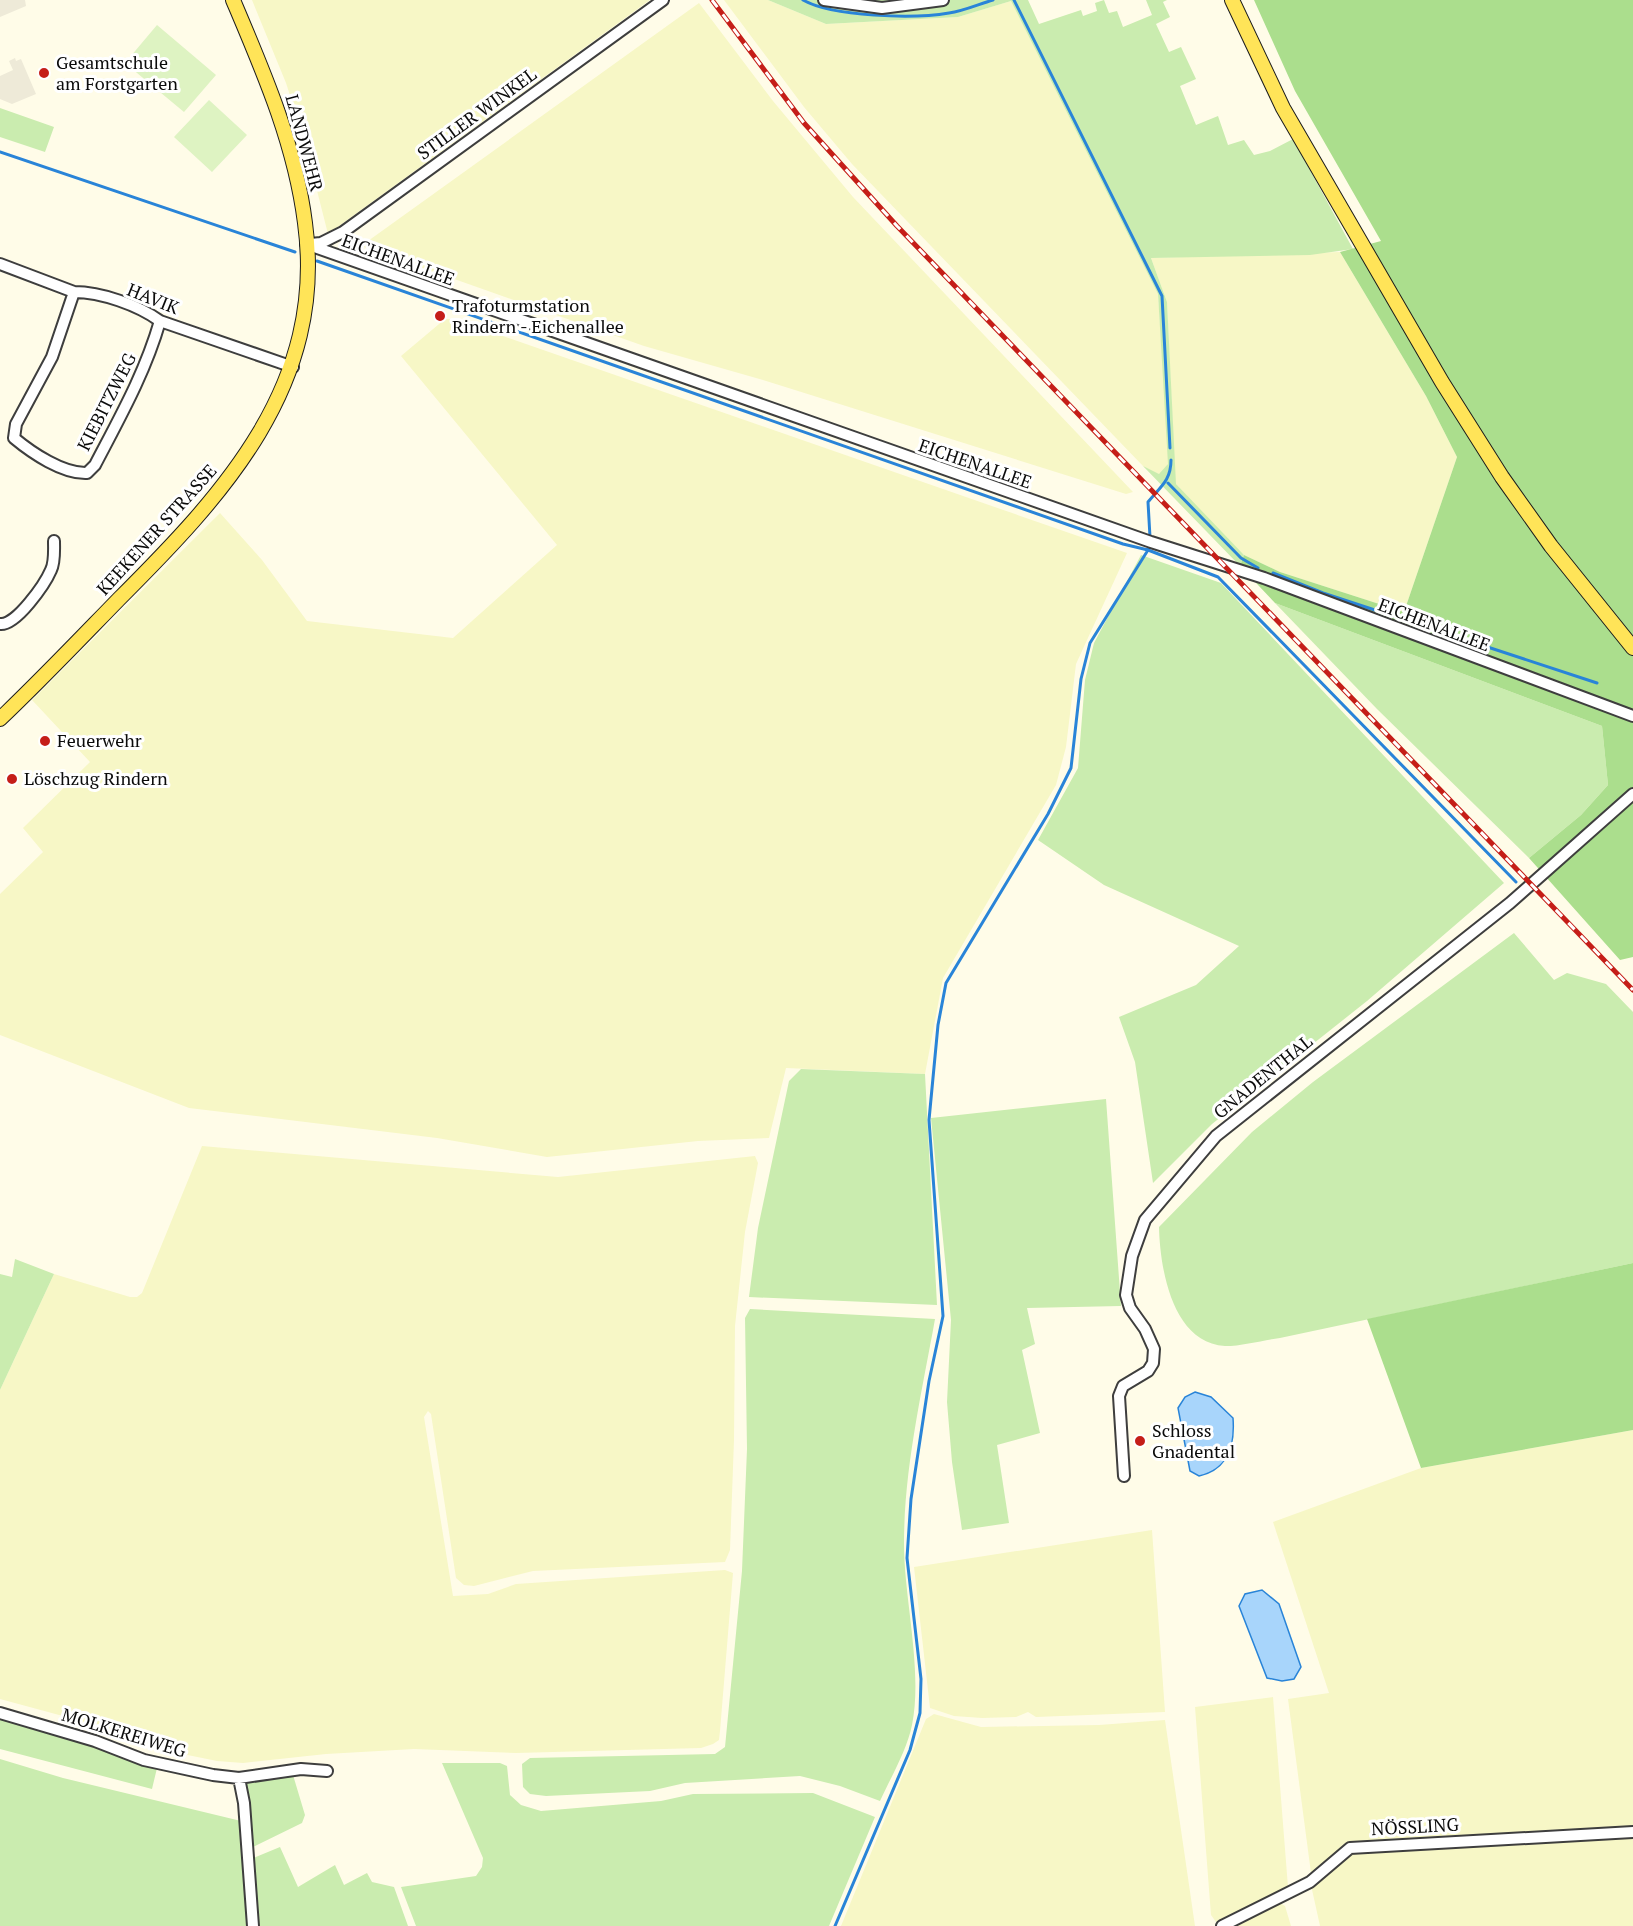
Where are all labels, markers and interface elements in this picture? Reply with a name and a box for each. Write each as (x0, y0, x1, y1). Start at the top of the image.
place label: Gesamtschule am Forstgarten (56, 50, 178, 95)
street label: STILLER WINKEL (412, 62, 541, 164)
marker: Gesamtschule am Forstgarten (37, 66, 51, 80)
street label: LANDWEHR (281, 92, 330, 194)
street label: EICHENALLEE (339, 228, 458, 291)
street label: HAVIK (124, 277, 183, 319)
place label: Trafoturmstation Rindern - Eichenallee (452, 293, 624, 338)
marker: Trafoturmstation Rindern - Eichenallee (433, 309, 447, 323)
street label: KIEBITZWEG (71, 348, 141, 455)
street label: EICHENALLEE (916, 432, 1035, 494)
street label: KEEKENER STRASSE (91, 459, 222, 600)
street label: EICHENALLEE (1375, 592, 1494, 656)
place label: Feuerwehr (57, 728, 142, 752)
marker: Feuerwehr (38, 734, 52, 748)
place label: Löschzug Rindern (24, 766, 168, 790)
marker: Löschzug Rindern (5, 772, 19, 786)
street label: GNADENTHAL (1208, 1029, 1317, 1124)
place label: Schloss Gnadental (1152, 1418, 1235, 1463)
marker: Schloss Gnadental (1133, 1434, 1147, 1448)
street label: MOLKEREIWEG (59, 1702, 190, 1763)
street label: NÖSSLING (1371, 1812, 1460, 1840)

